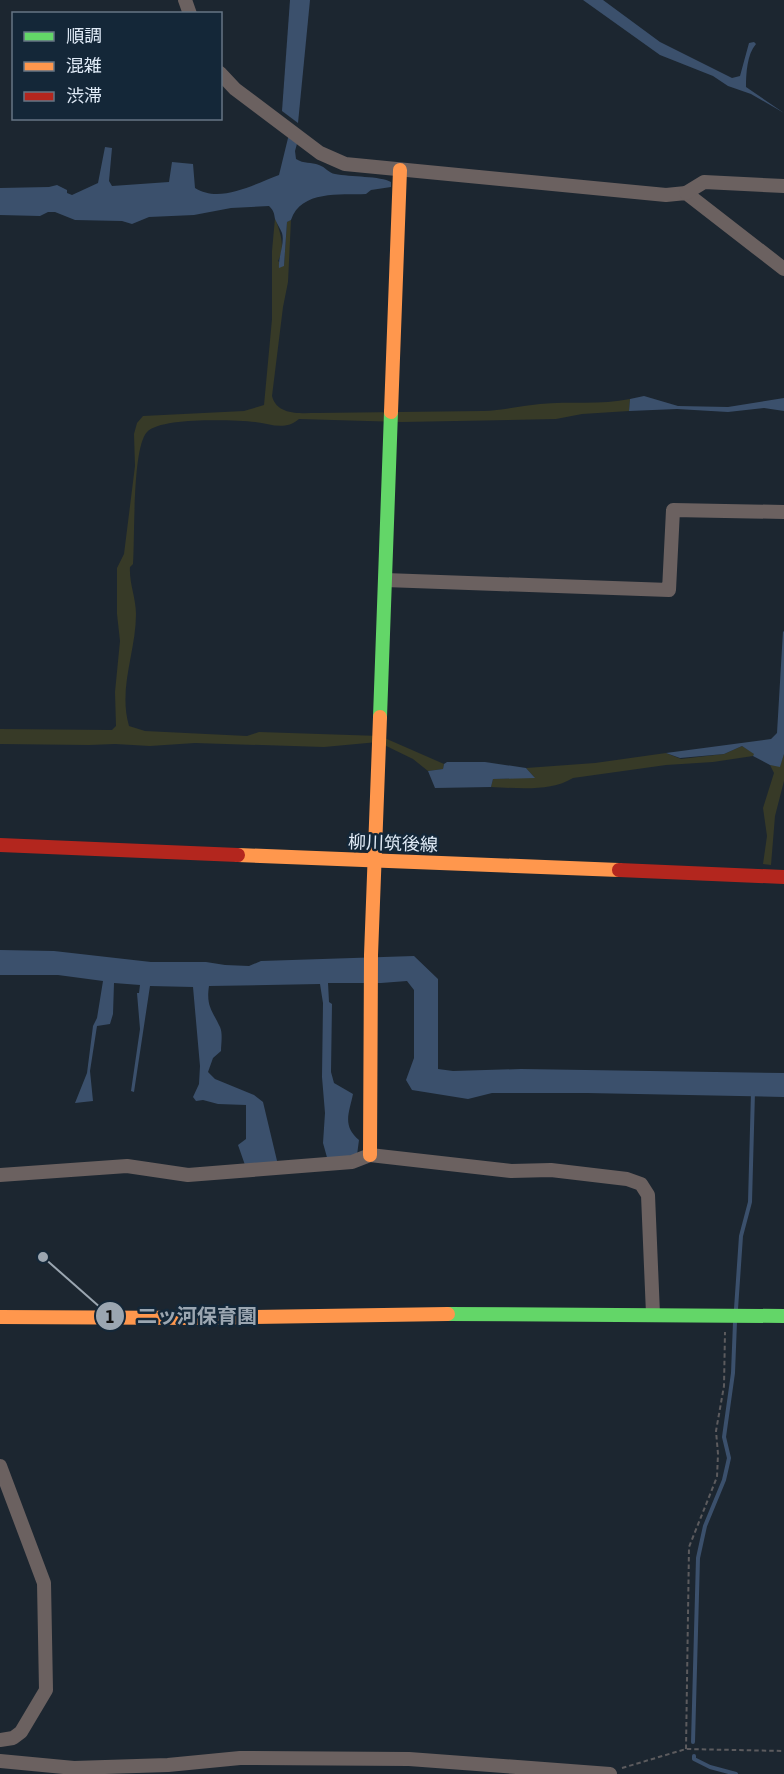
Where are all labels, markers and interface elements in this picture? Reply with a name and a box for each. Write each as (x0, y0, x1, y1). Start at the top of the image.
legend (12, 12, 222, 120)
text: 順調 (66, 25, 102, 46)
text: 混雑 (66, 55, 102, 76)
text: 渋滞 (66, 85, 102, 106)
street label: 柳川筑後線 (348, 831, 438, 855)
callout: 二ッ河保育園 (95, 1297, 269, 1335)
text: 二ッ河保育園 (137, 1304, 257, 1327)
text: 1 (106, 1306, 114, 1327)

